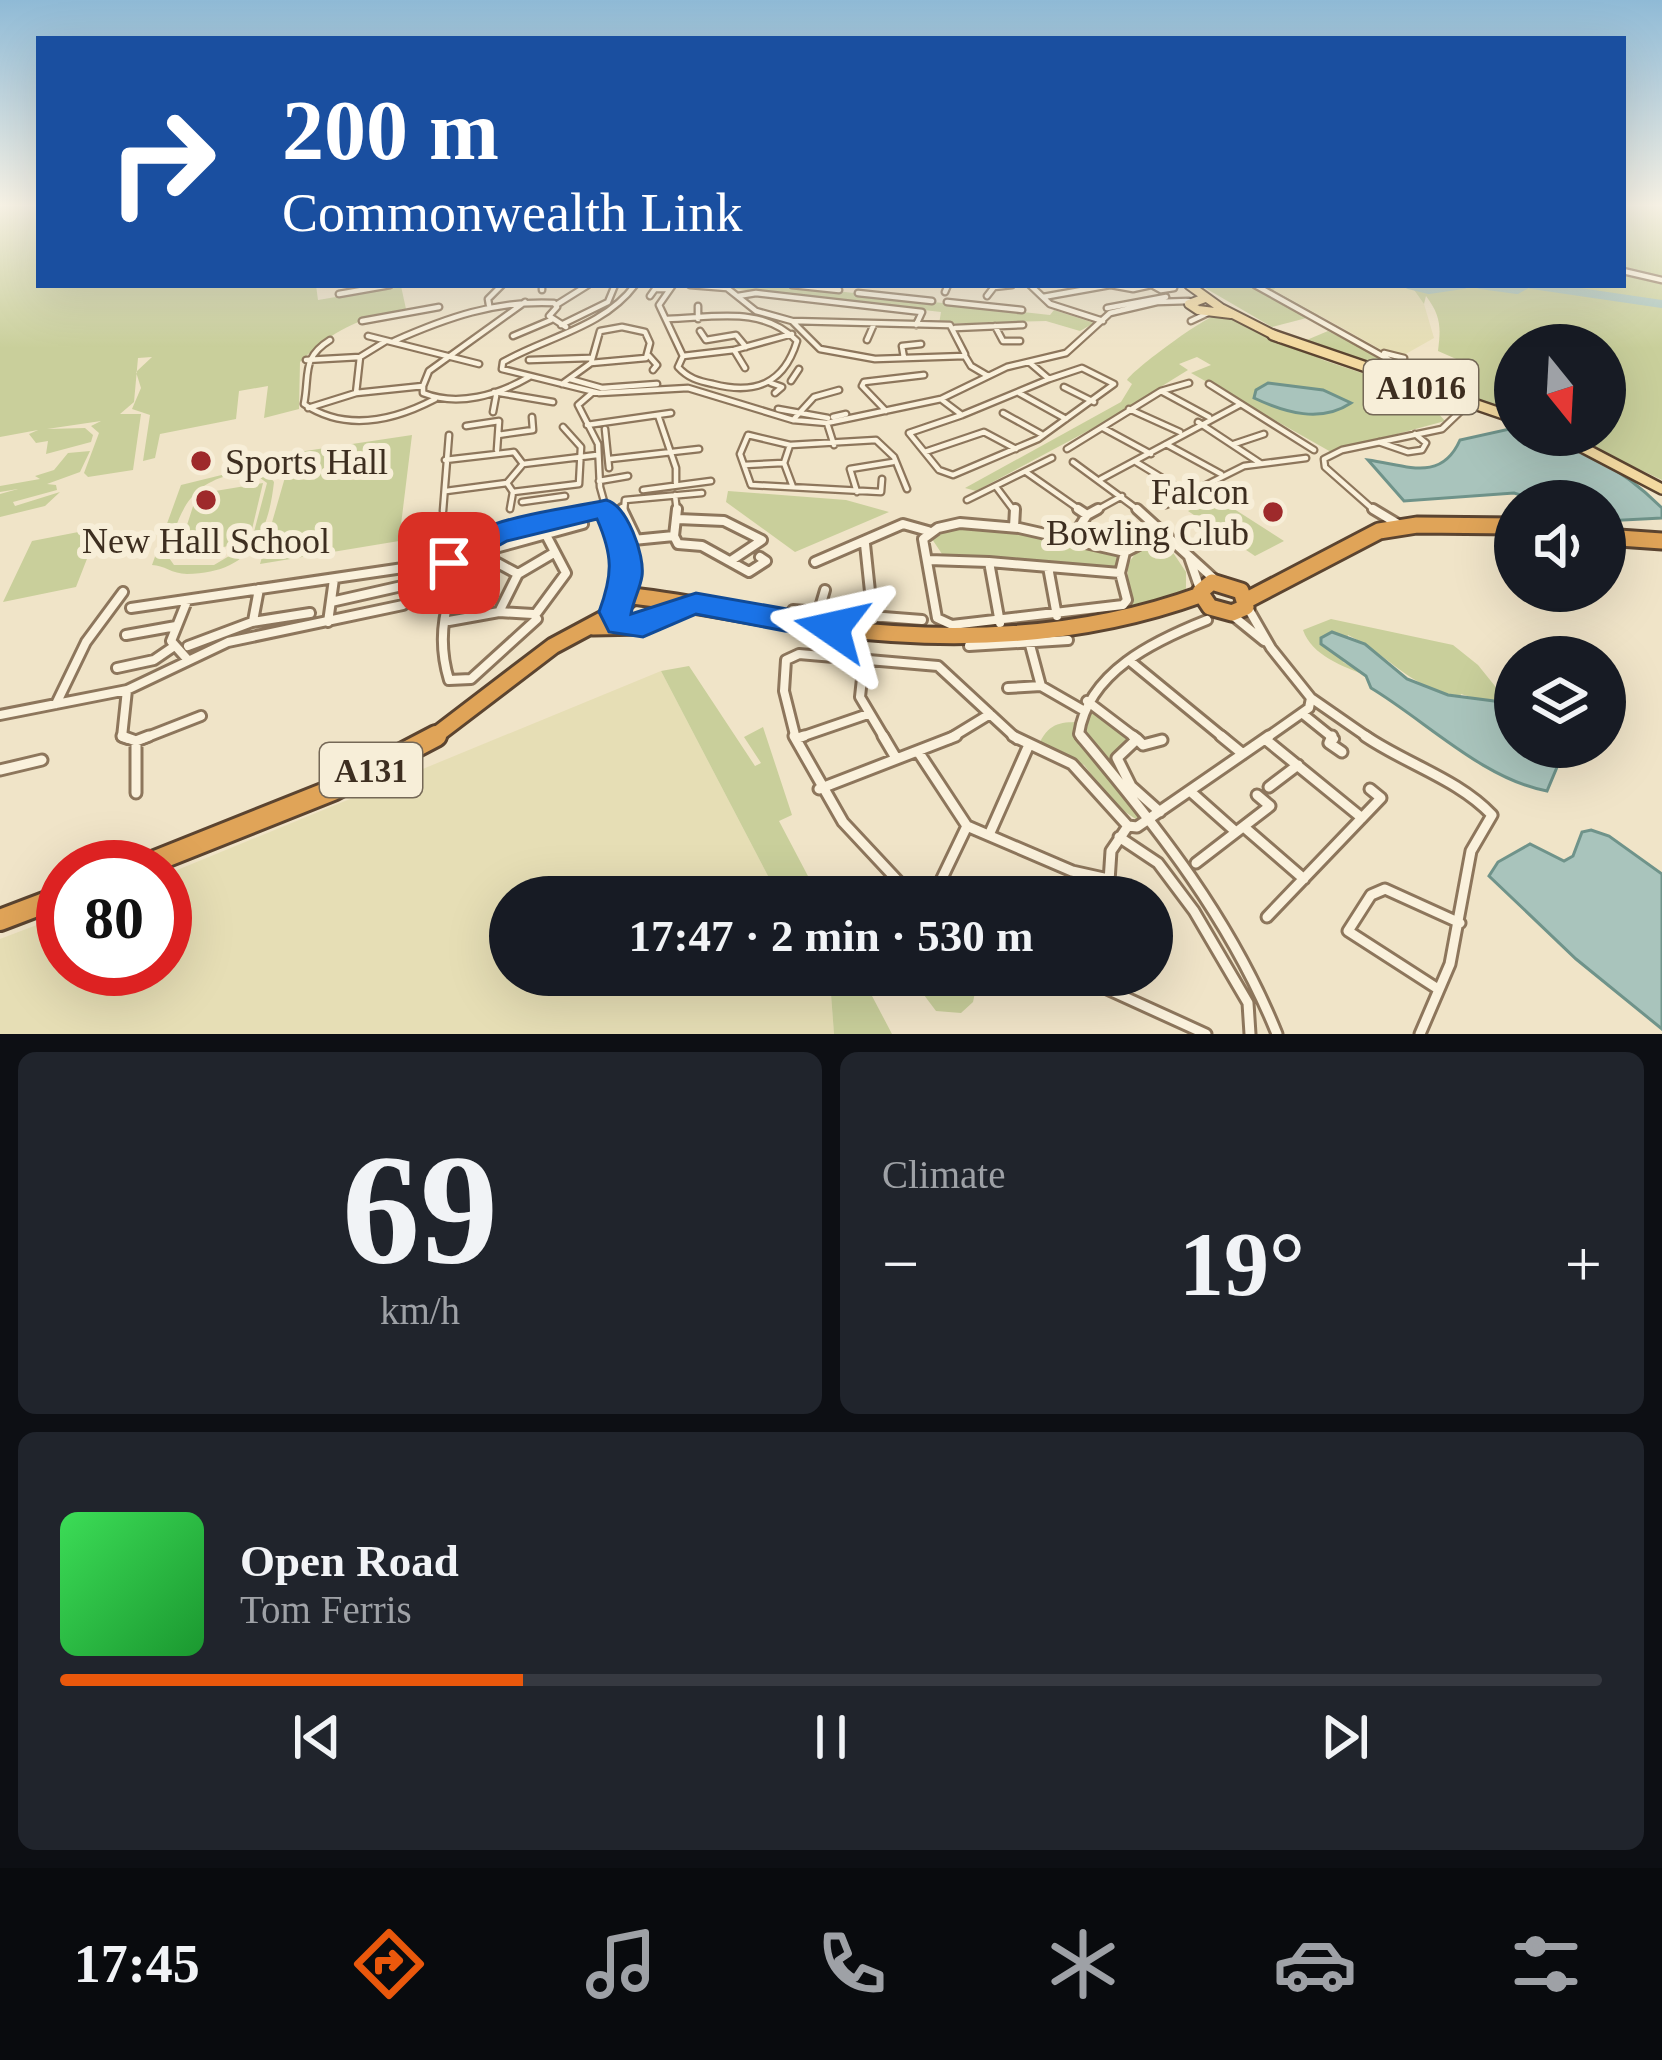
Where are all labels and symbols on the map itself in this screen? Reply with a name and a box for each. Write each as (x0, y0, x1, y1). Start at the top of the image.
north arrow (1494, 324, 1626, 456)
road number: A1016 (1364, 360, 1478, 414)
place label: Sports Hall (225, 442, 388, 482)
marker: Sports Hall (188, 448, 214, 474)
place label: Falcon Bowling Club (1046, 472, 1249, 553)
marker: New Hall School (193, 487, 219, 513)
marker: Falcon Bowling Club (1260, 499, 1286, 525)
pin (398, 512, 500, 614)
place label: New Hall School (82, 521, 330, 561)
position arrow (769, 565, 895, 691)
road number: A131 (320, 743, 422, 797)
speed limit sign: 80 (36, 840, 192, 996)

